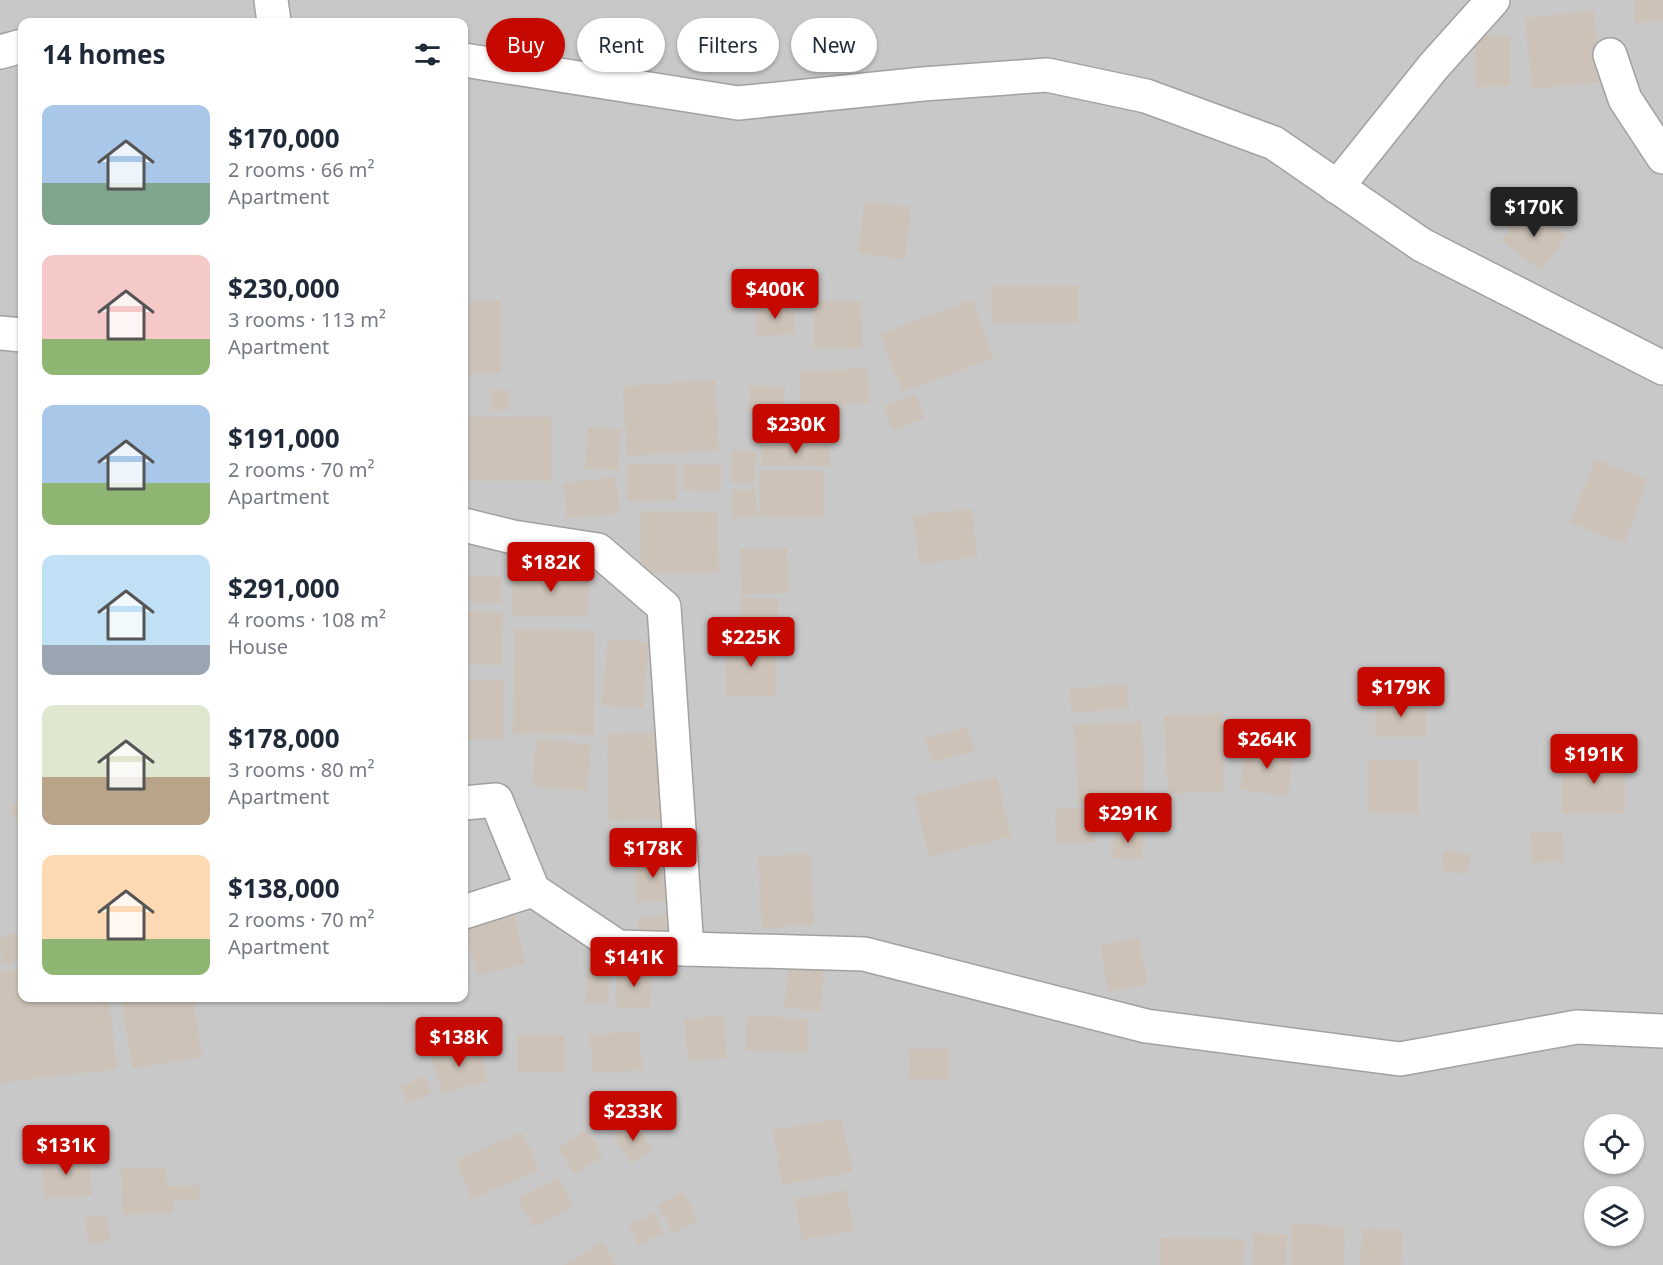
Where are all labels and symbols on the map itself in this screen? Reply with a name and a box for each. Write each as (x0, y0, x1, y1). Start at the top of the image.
pin: $170K (1492, 187, 1576, 238)
pin: $400K (733, 269, 817, 320)
pin: $230K (754, 404, 838, 455)
pin: $182K (509, 542, 593, 593)
pin: $225K (709, 617, 793, 668)
pin: $179K (1359, 667, 1443, 718)
pin: $264K (1225, 719, 1309, 770)
pin: $191K (1552, 734, 1636, 785)
pin: $291K (1086, 793, 1170, 844)
pin: $178K (611, 828, 695, 879)
pin: $141K (592, 937, 676, 988)
pin: $138K (417, 1017, 501, 1068)
pin: $233K (591, 1091, 675, 1142)
pin: $131K (24, 1125, 108, 1176)

